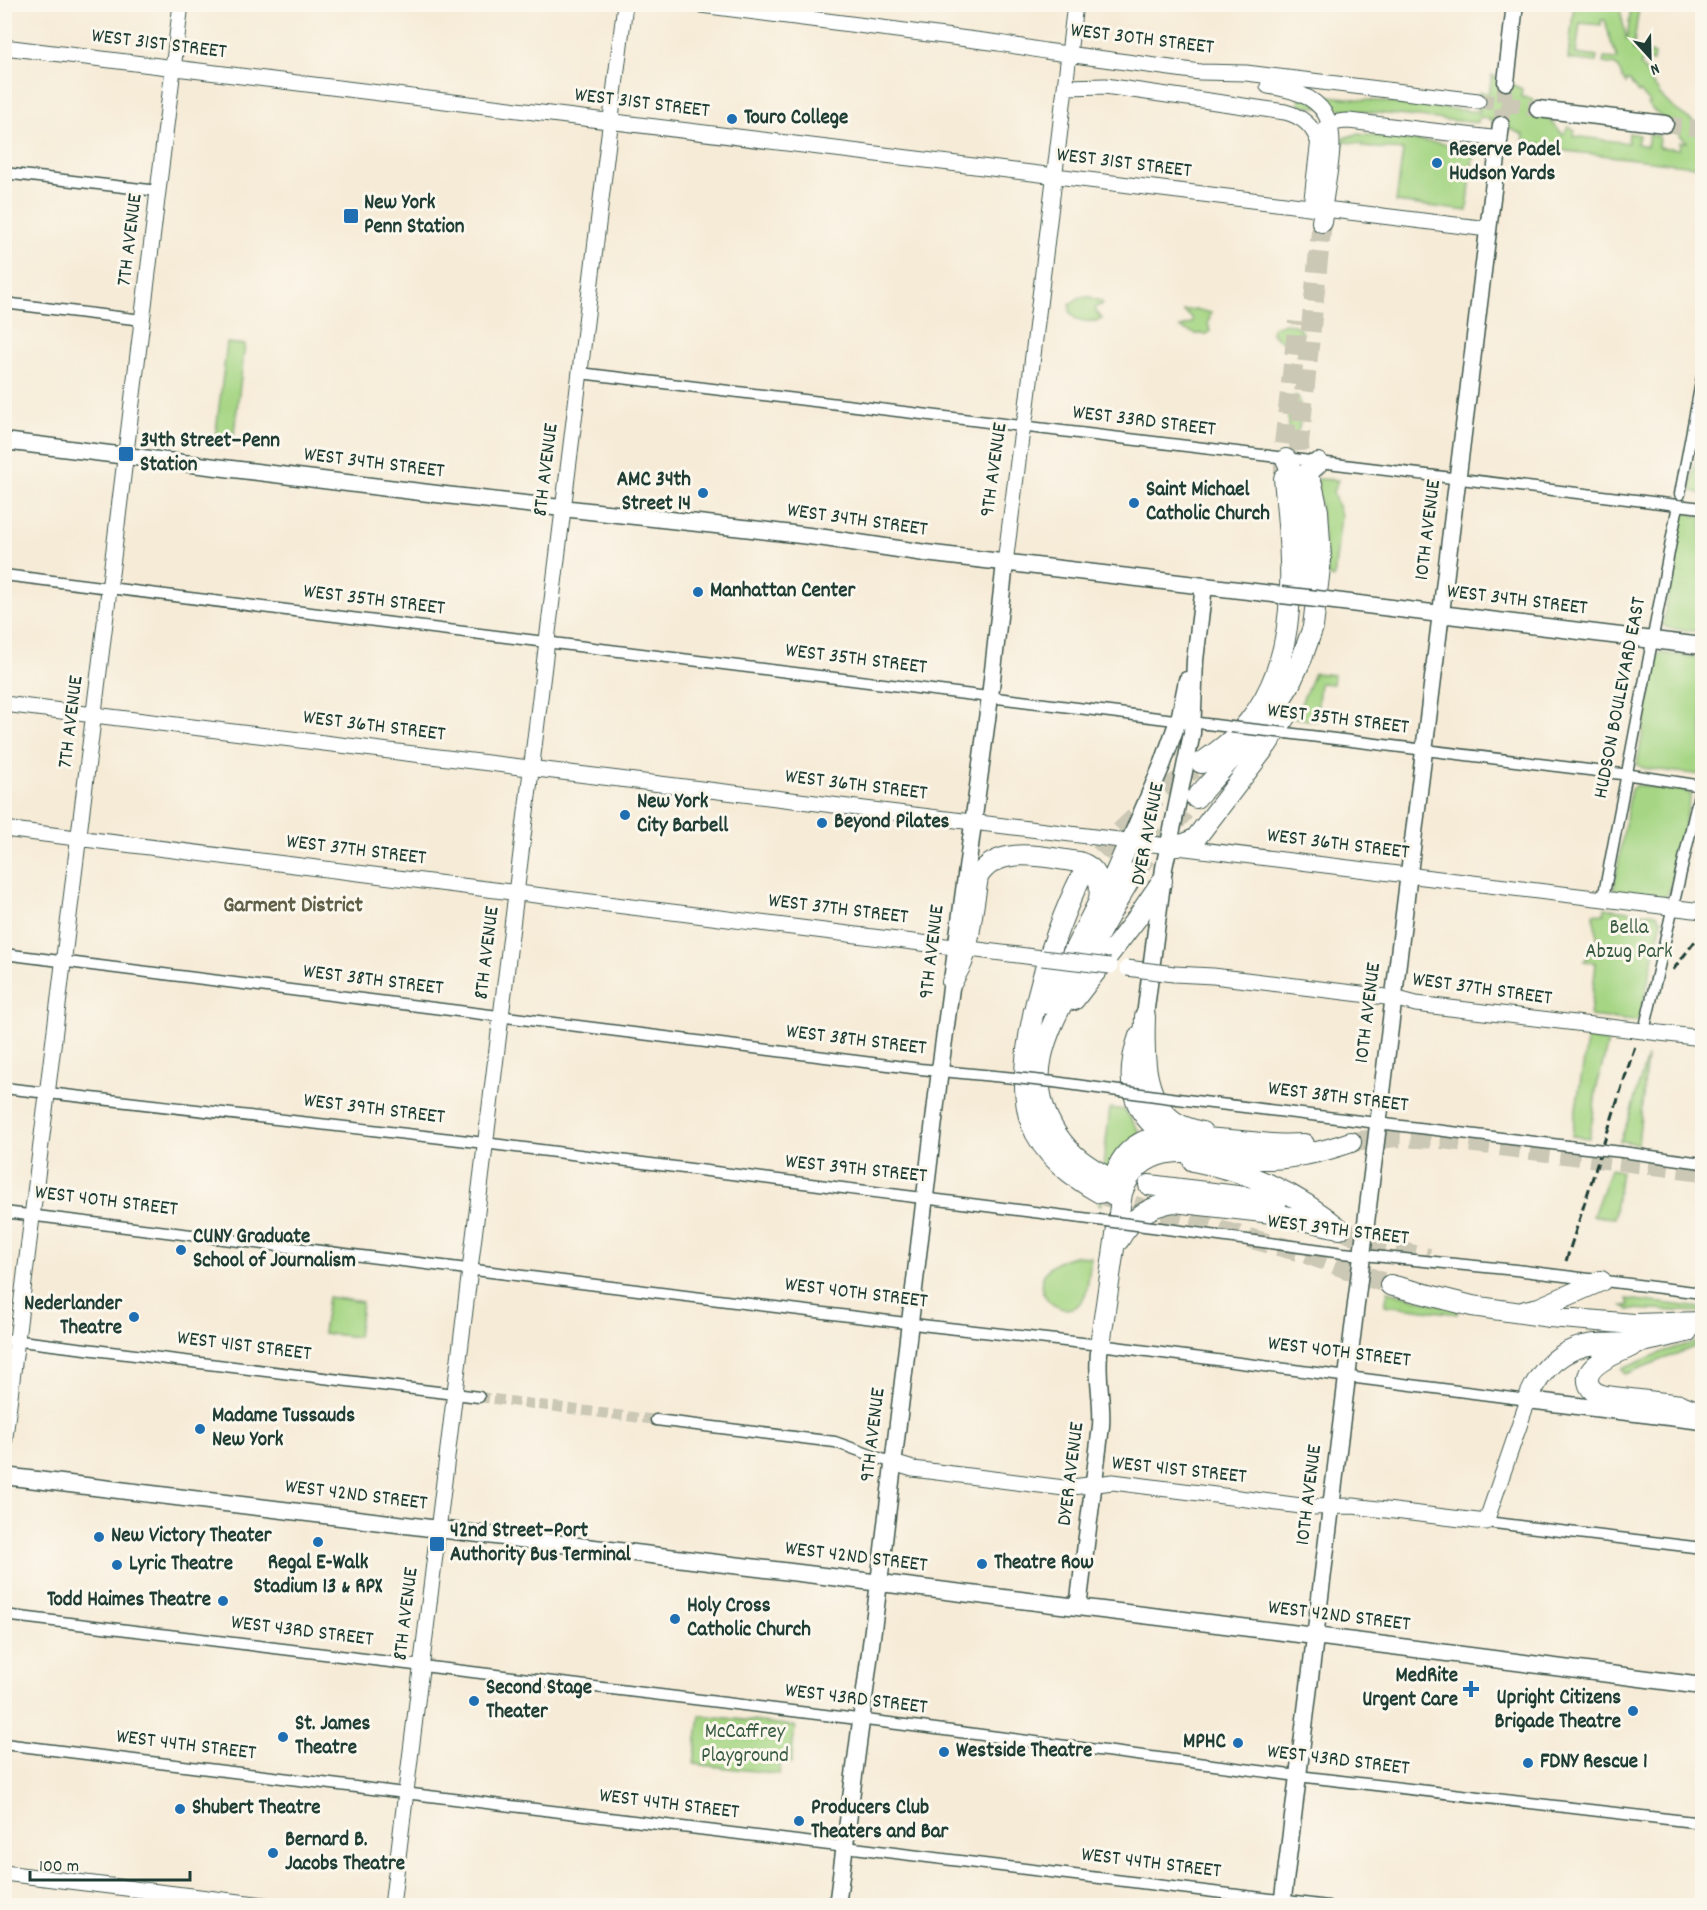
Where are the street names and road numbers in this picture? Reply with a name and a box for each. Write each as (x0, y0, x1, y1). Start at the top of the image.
street label: WEST 30TH STREET (1069, 16, 1216, 64)
street label: WEST 31ST STREET (90, 22, 229, 68)
street label: WEST 31ST STREET (573, 81, 712, 127)
street label: WEST 31ST STREET (1055, 141, 1194, 187)
street label: 7TH AVENUE (110, 191, 152, 288)
street label: WEST 33RD STREET (1071, 398, 1218, 446)
street label: 8TH AVENUE (526, 421, 568, 518)
street label: 9TH AVENUE (974, 421, 1017, 519)
street label: WEST 34TH STREET (302, 440, 447, 488)
street label: 10TH AVENUE (1408, 478, 1450, 582)
street label: WEST 34TH STREET (785, 496, 930, 546)
street label: WEST 35TH STREET (301, 577, 447, 625)
street label: WEST 34TH STREET (1445, 577, 1590, 625)
street label: HUDSON BOULEVARD EAST (1587, 594, 1655, 801)
street label: WEST 35TH STREET (783, 636, 929, 684)
street label: 7TH AVENUE (51, 673, 93, 770)
street label: WEST 35TH STREET (1265, 696, 1411, 744)
street label: WEST 36TH STREET (301, 703, 447, 751)
street label: WEST 36TH STREET (783, 762, 929, 810)
street label: DYER AVENUE (1124, 780, 1174, 888)
street label: WEST 36TH STREET (1265, 821, 1411, 869)
street label: WEST 37TH STREET (284, 828, 428, 875)
street label: WEST 37TH STREET (766, 887, 910, 934)
street label: 9TH AVENUE (912, 903, 954, 1001)
street label: 8TH AVENUE (467, 904, 509, 1001)
street label: WEST 38TH STREET (301, 958, 445, 1005)
street label: 10TH AVENUE (1348, 961, 1390, 1065)
street label: WEST 37TH STREET (1410, 965, 1554, 1015)
street label: WEST 38TH STREET (784, 1018, 928, 1065)
street label: WEST 38TH STREET (1266, 1075, 1410, 1122)
street label: WEST 39TH STREET (302, 1086, 447, 1134)
street label: WEST 39TH STREET (784, 1148, 929, 1192)
street label: WEST 40TH STREET (33, 1178, 180, 1226)
street label: WEST 39TH STREET (1266, 1207, 1411, 1255)
street label: WEST 40TH STREET (783, 1270, 930, 1318)
street label: WEST 41ST STREET (175, 1324, 314, 1370)
street label: WEST 40TH STREET (1266, 1329, 1413, 1377)
street label: 9TH AVENUE (853, 1386, 895, 1484)
street label: DYER AVENUE (1051, 1420, 1093, 1528)
street label: 10TH AVENUE (1289, 1443, 1331, 1547)
street label: WEST 41ST STREET (1110, 1449, 1248, 1493)
street label: WEST 42ND STREET (283, 1472, 430, 1520)
street label: WEST 42ND STREET (783, 1534, 930, 1582)
street label: 8TH AVENUE (386, 1565, 428, 1662)
street label: WEST 42ND STREET (1266, 1593, 1413, 1641)
street label: WEST 43RD STREET (229, 1608, 376, 1656)
street label: WEST 43RD STREET (783, 1676, 930, 1724)
street label: WEST 44TH STREET (114, 1723, 258, 1770)
street label: WEST 43RD STREET (1265, 1737, 1412, 1785)
street label: WEST 44TH STREET (597, 1782, 741, 1829)
street label: WEST 44TH STREET (1079, 1841, 1223, 1888)

